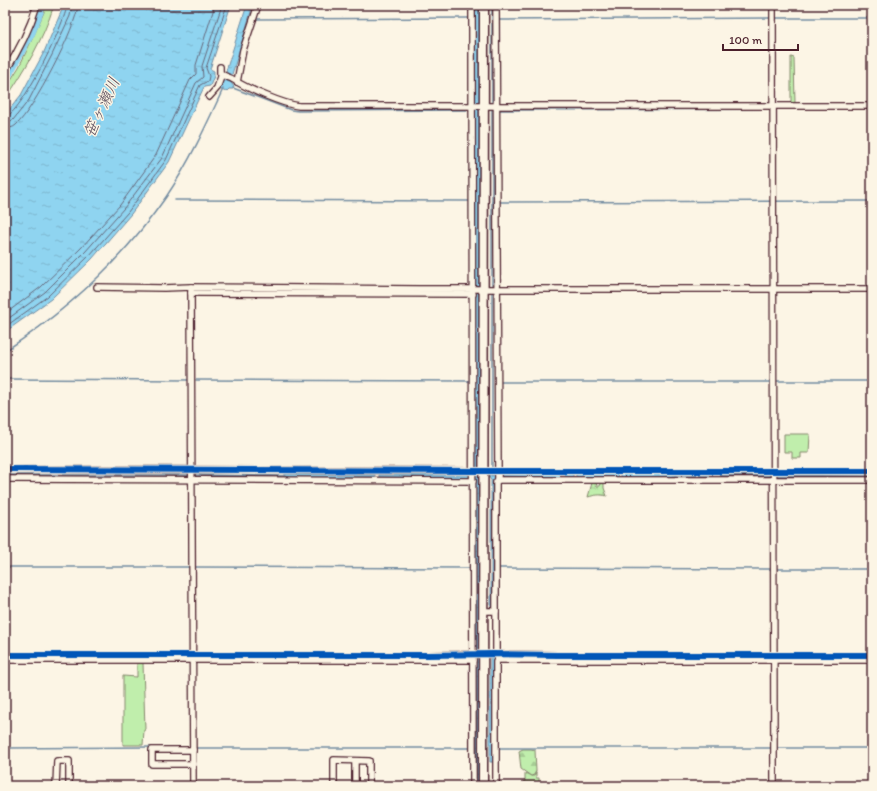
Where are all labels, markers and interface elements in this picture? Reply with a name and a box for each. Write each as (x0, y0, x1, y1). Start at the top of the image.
scale bar (723, 26, 798, 52)
text: 100 m (729, 33, 762, 47)
water label: 笹ヶ瀬川 (79, 74, 124, 140)

